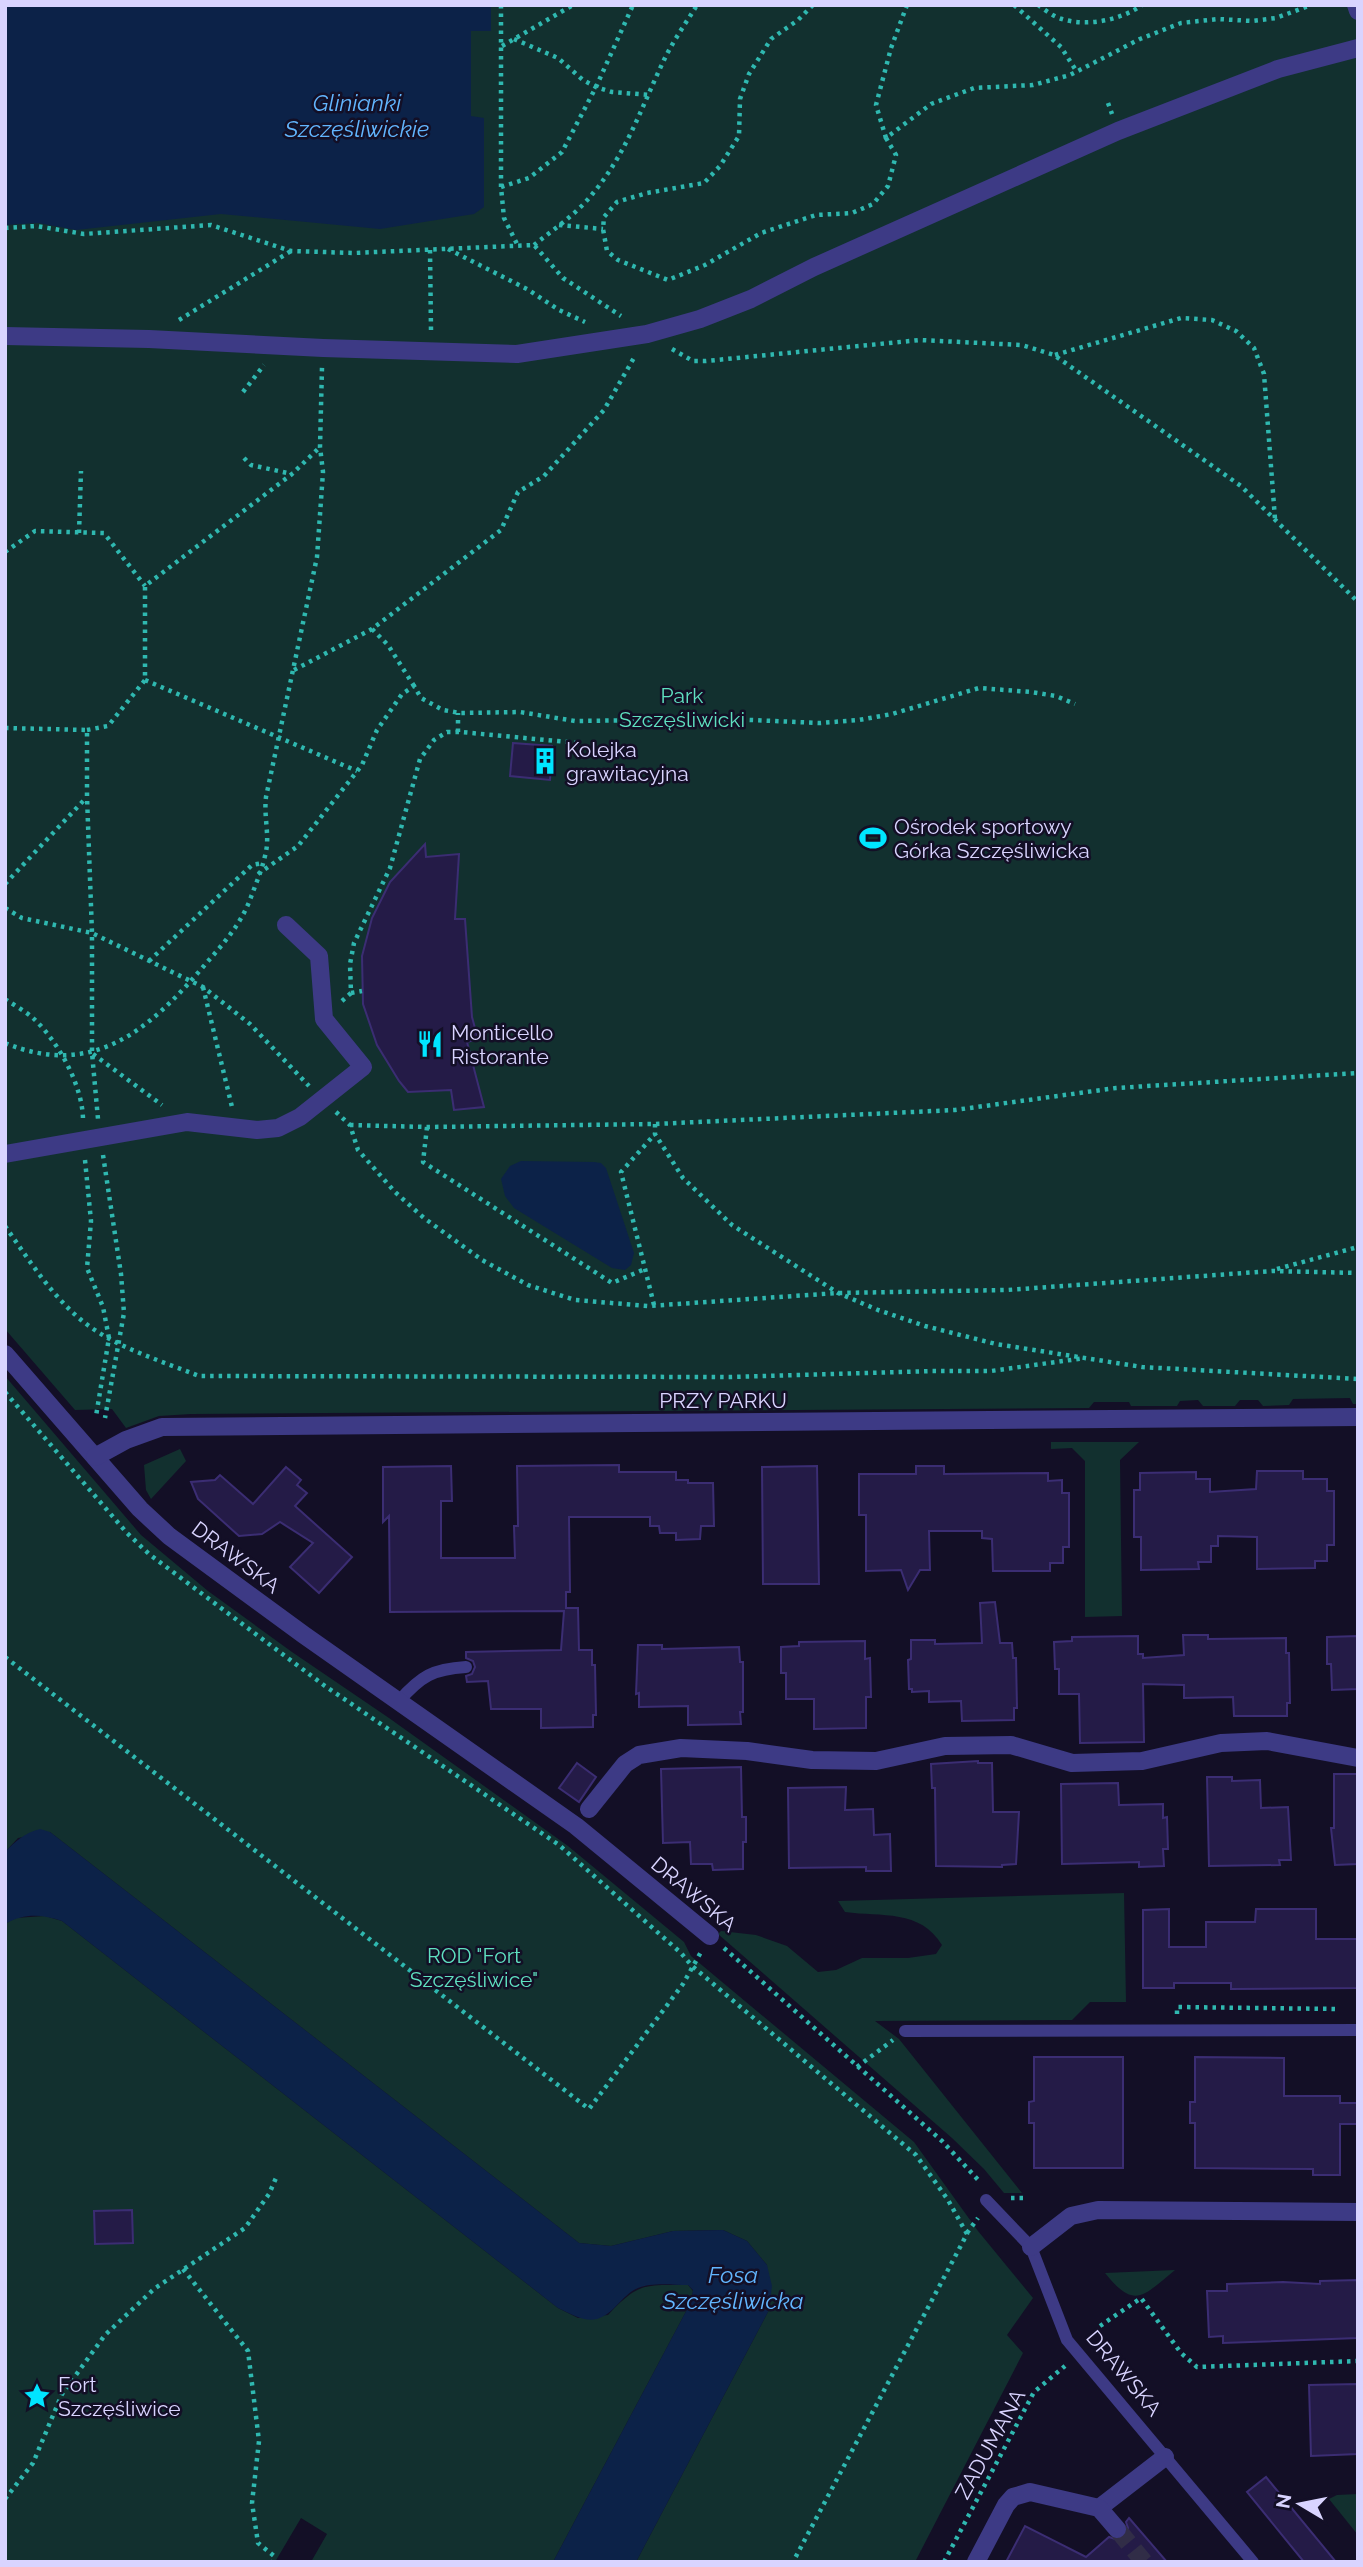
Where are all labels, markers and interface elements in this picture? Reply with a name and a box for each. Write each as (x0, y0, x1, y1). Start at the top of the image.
water label: Glinianki Szczęśliwickie (284, 89, 429, 142)
park label: Park Szczęśliwicki (619, 683, 745, 732)
place label: Kolejka grawitacyjna (566, 737, 689, 786)
building icon: Kolejka grawitacyjna (530, 746, 560, 776)
place label: Ośrodek sportowy Górka Szczęśliwicka (894, 814, 1090, 863)
sports icon: Ośrodek sportowy Górka Szczęśliwicka (858, 823, 888, 853)
place label: Monticello Ristorante (451, 1020, 553, 1069)
restaurant icon: Monticello Ristorante (415, 1029, 445, 1059)
street label: PRZY PARKU (659, 1388, 787, 1413)
street label: DRAWSKA (187, 1516, 285, 1598)
street label: DRAWSKA (646, 1851, 742, 1937)
park label: ROD "Fort Szczęśliwice" (410, 1943, 538, 1992)
water label: Fosa Szczęśliwicka (662, 2261, 804, 2314)
street label: DRAWSKA (1081, 2325, 1167, 2421)
place label: Fort Szczęśliwice (58, 2372, 181, 2421)
place icon: Fort Szczęśliwice (22, 2381, 52, 2411)
street label: ZADUMANA (950, 2385, 1030, 2503)
north arrow (1265, 2469, 1335, 2539)
text: N (1271, 2492, 1295, 2510)

